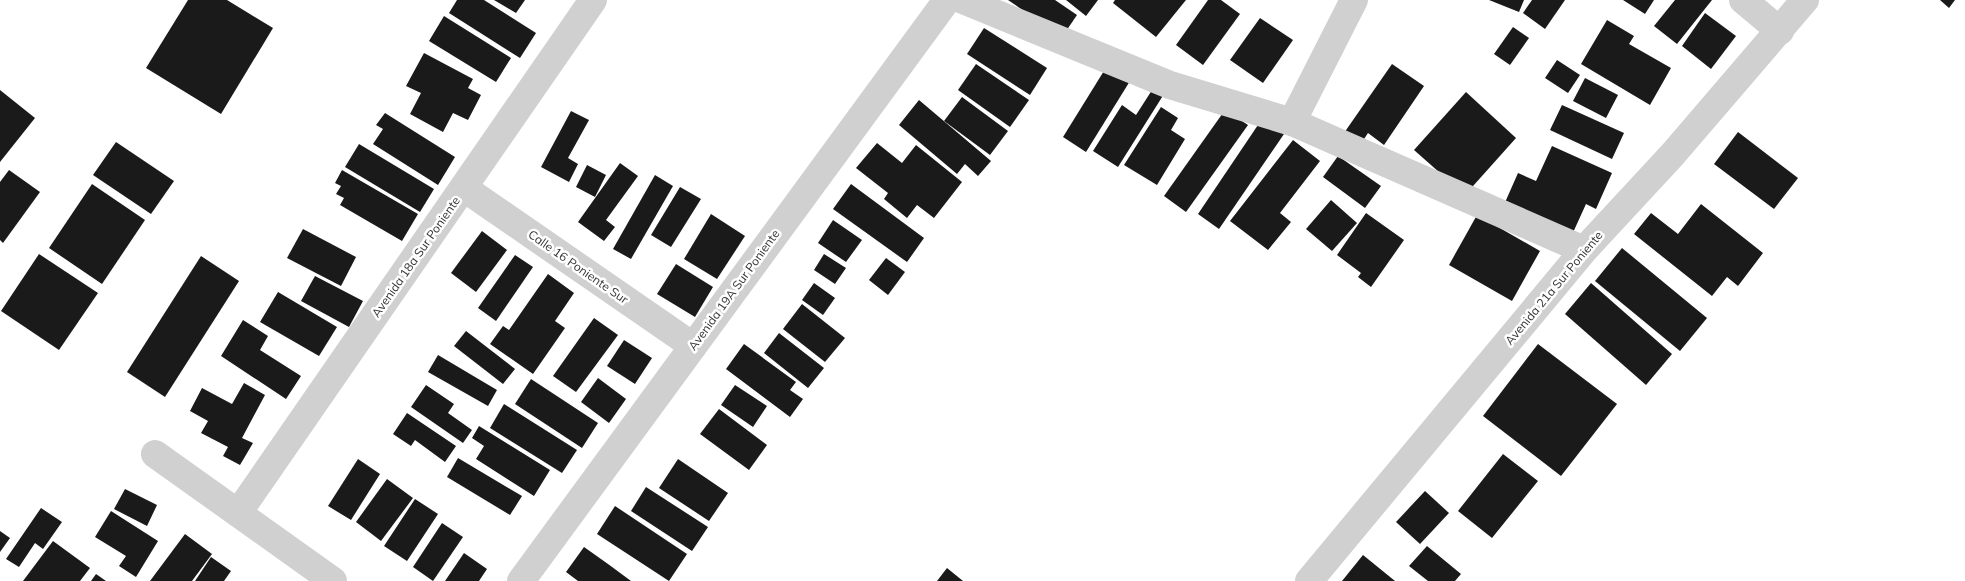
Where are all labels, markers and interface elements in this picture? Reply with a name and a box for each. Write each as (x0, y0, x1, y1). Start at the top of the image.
street label: Avenida 18a Sur Poniente (368, 193, 463, 320)
street label: Calle 16 Poniente Sur (525, 226, 632, 307)
street label: Avenida 19A Sur Poniente (685, 226, 782, 353)
street label: Avenida 21a Sur Poniente (1502, 228, 1606, 348)

